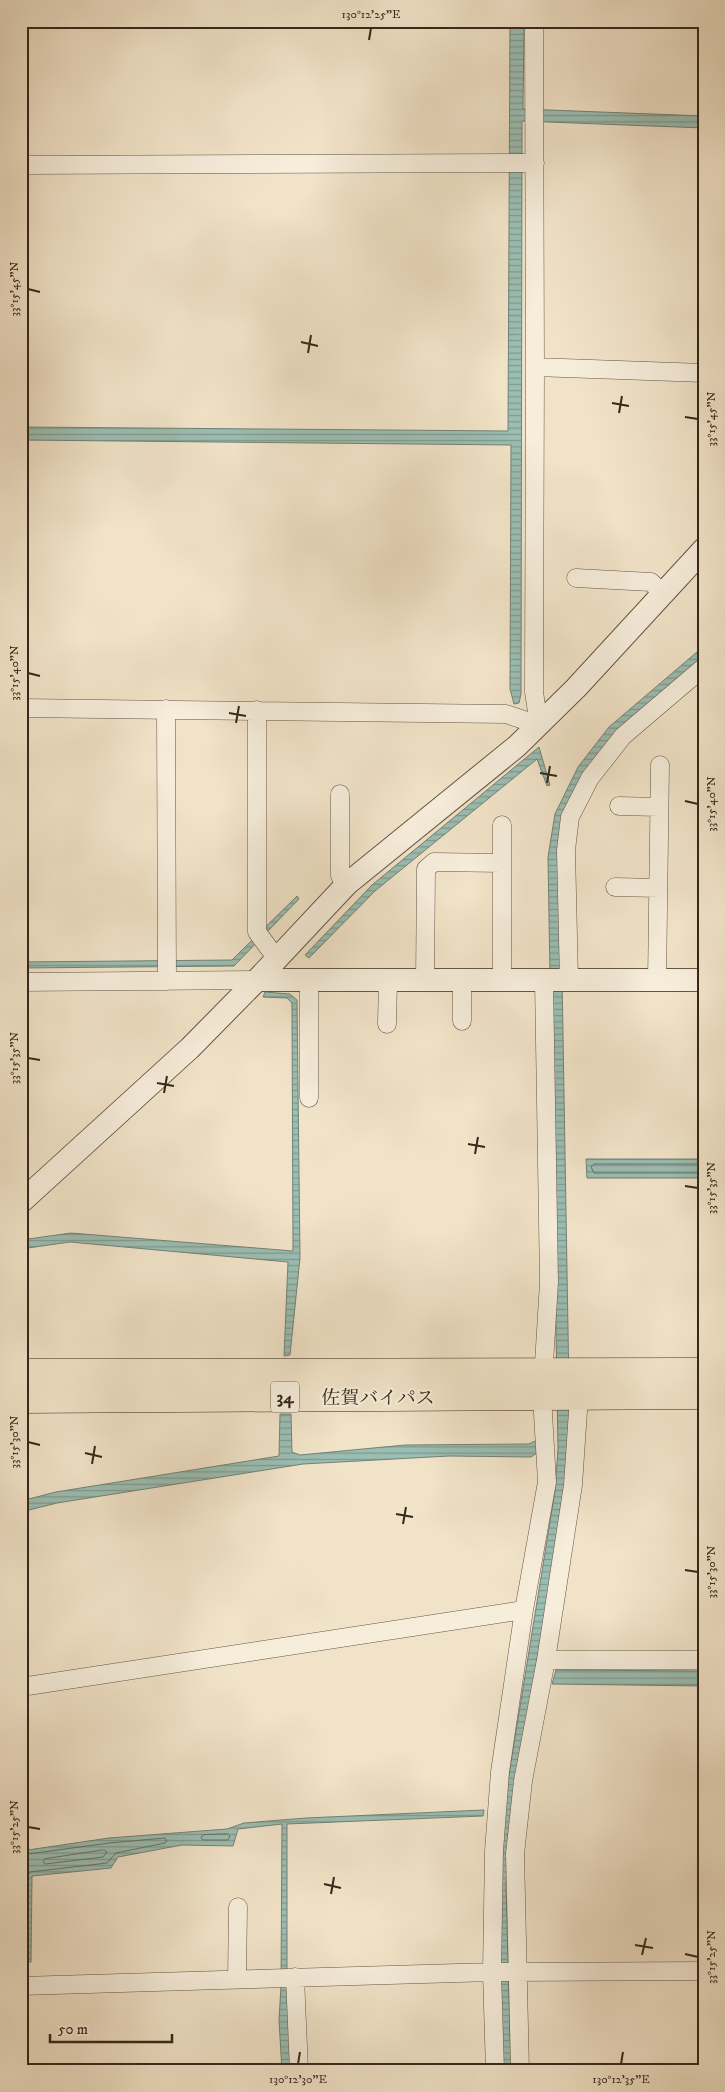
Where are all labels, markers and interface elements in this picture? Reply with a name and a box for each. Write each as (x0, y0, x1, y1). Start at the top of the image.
text: 130°12'25"E (342, 7, 401, 22)
text: 33°15'45"N (7, 261, 22, 316)
text: 33°15'45"N (704, 391, 719, 446)
text: 33°15'40"N (7, 645, 22, 701)
text: 33°15'40"N (704, 776, 719, 832)
text: 33°15'35"N (7, 1032, 22, 1084)
text: 33°15'35"N (704, 1162, 719, 1214)
road number: 34 (271, 1381, 299, 1412)
street label: 佐賀バイパス (321, 1387, 435, 1410)
text: 33°15'30"N (7, 1415, 22, 1468)
text: 33°15'30"N (704, 1545, 719, 1598)
text: 33°15'25"N (7, 1800, 22, 1854)
text: 33°15'25"N (704, 1930, 719, 1984)
scale bar (50, 2012, 172, 2044)
text: 50 m (58, 2020, 88, 2039)
text: 130°12'30"E (269, 2072, 327, 2087)
text: 130°12'35"E (592, 2072, 650, 2087)

